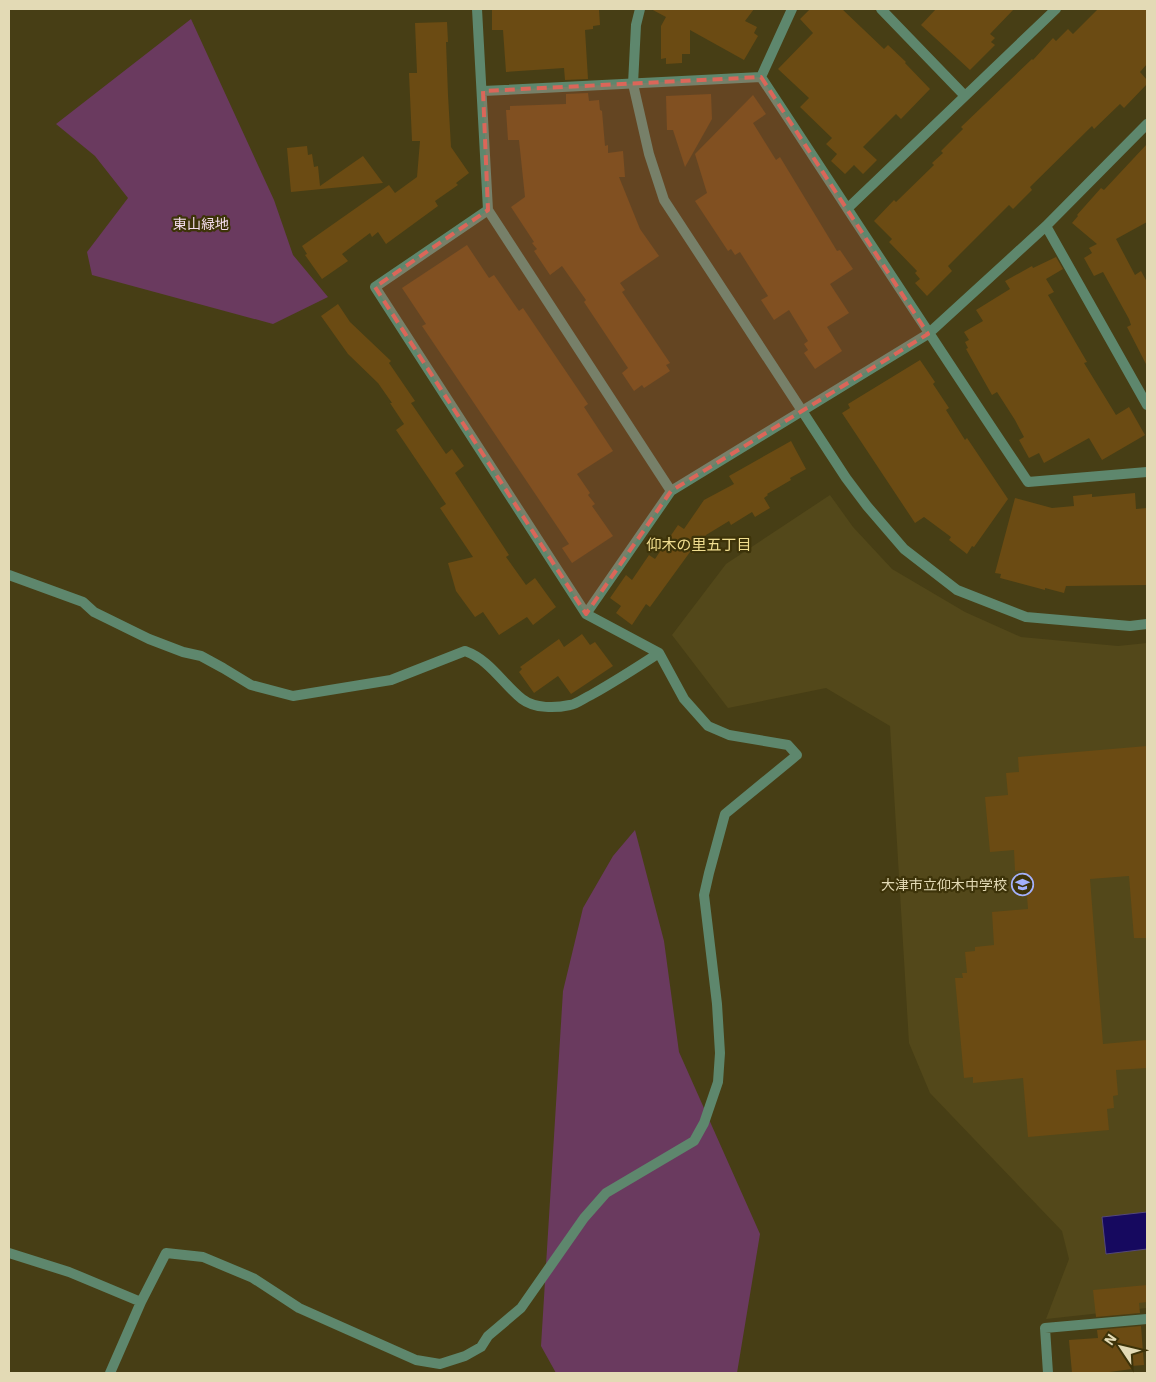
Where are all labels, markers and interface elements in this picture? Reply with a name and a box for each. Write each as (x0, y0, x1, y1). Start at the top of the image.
park label: 東山緑地 (173, 215, 229, 233)
district label: 仰木の里五丁目 (645, 535, 752, 554)
school or university icon: 大津市立仰木中学校 (1011, 873, 1035, 897)
place label: 大津市立仰木中学校 (881, 876, 1007, 894)
north arrow (1096, 1322, 1146, 1372)
text: N (1100, 1330, 1121, 1349)

